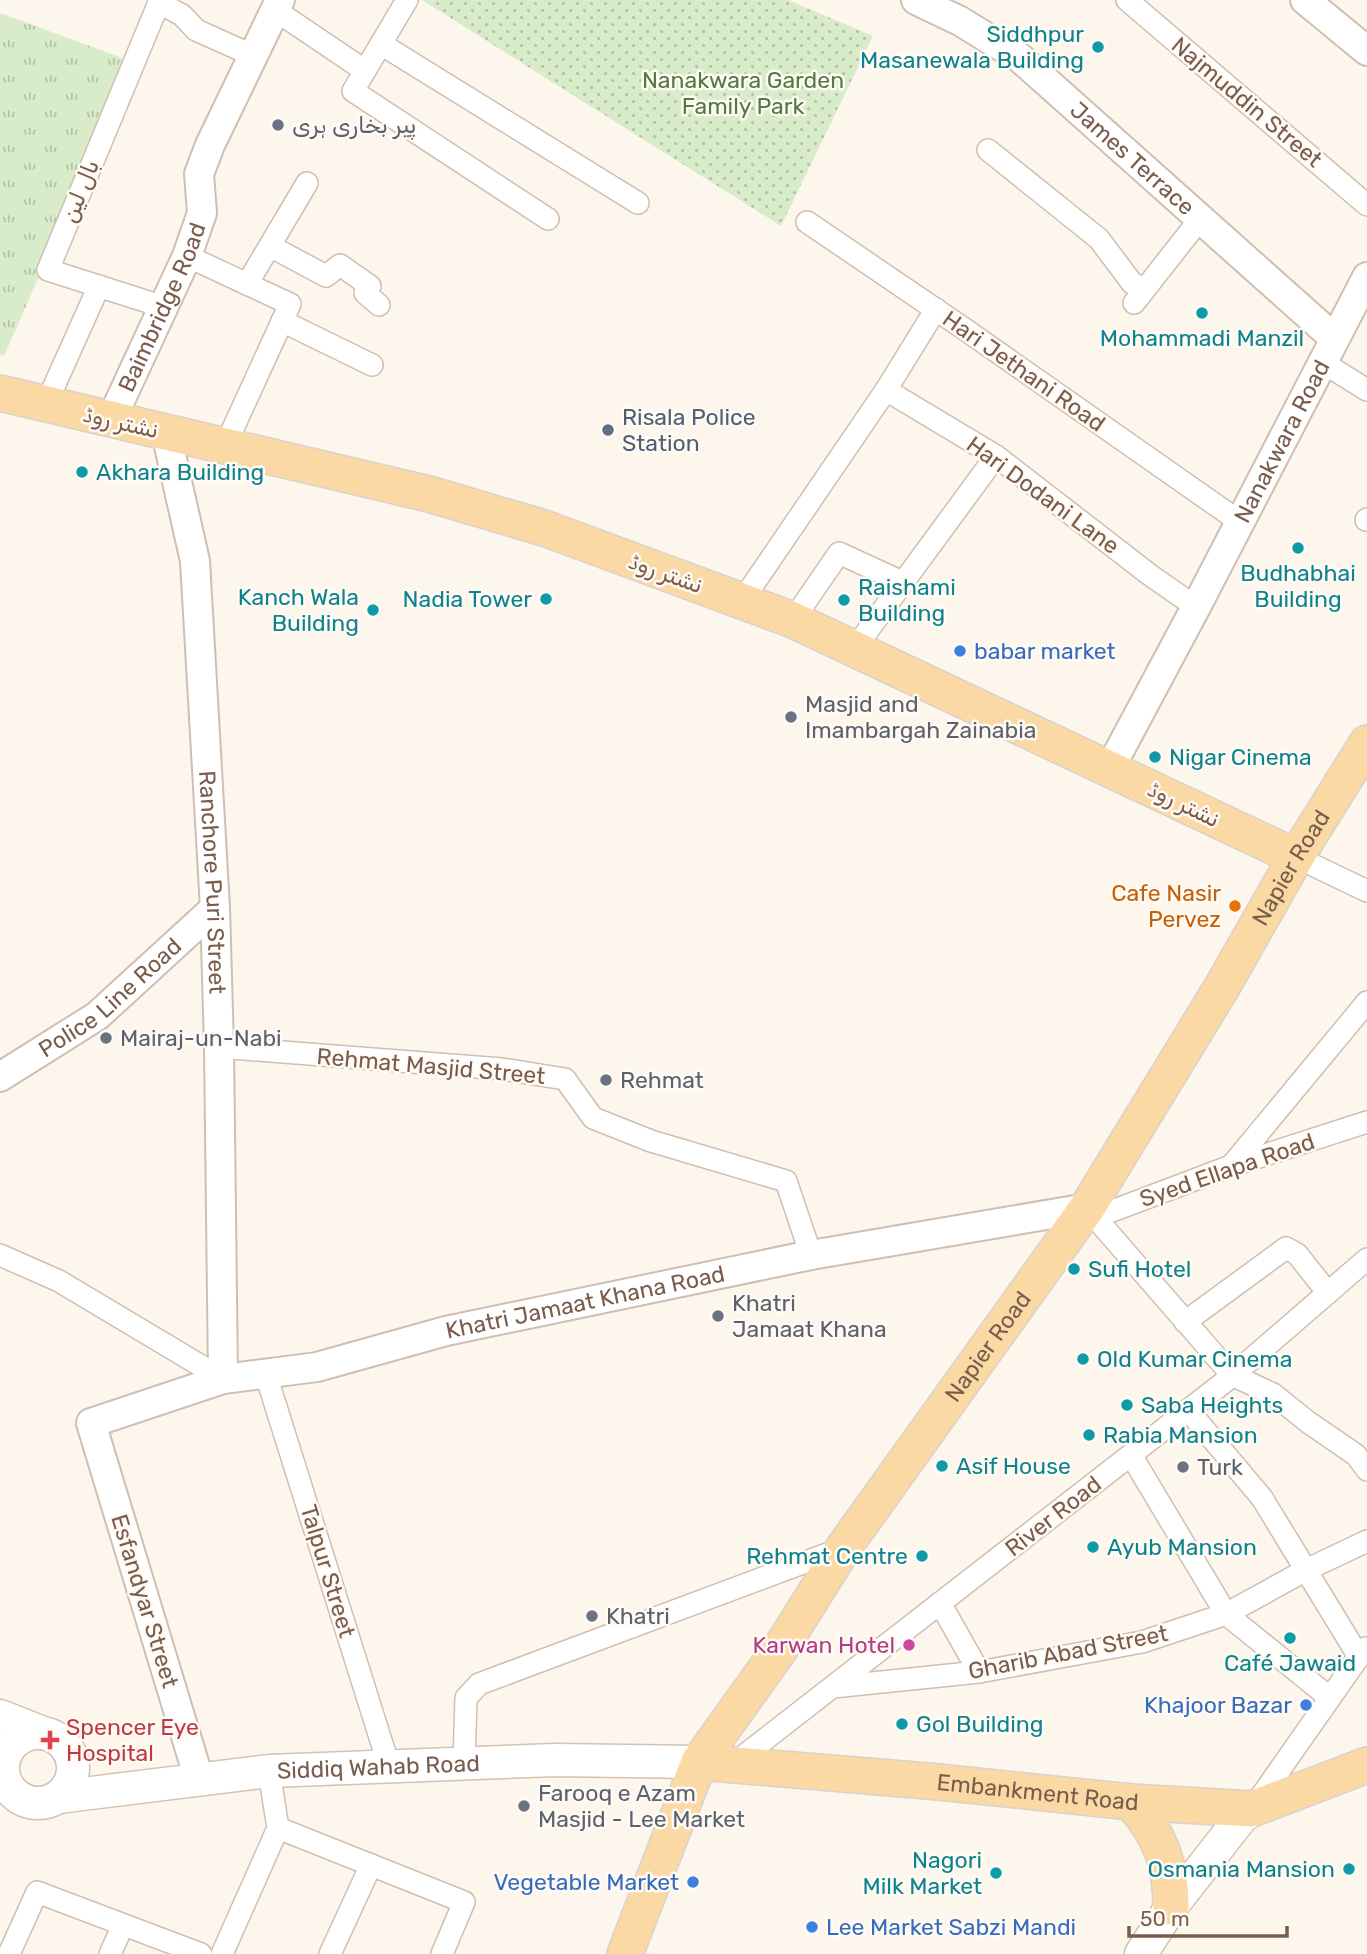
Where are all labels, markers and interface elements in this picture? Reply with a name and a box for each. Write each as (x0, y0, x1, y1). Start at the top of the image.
place label: Siddhpur Masanewala Building (860, 20, 1084, 74)
street label: Najmuddin Street (1166, 31, 1328, 173)
marker: Siddhpur Masanewala Building (1090, 39, 1106, 55)
park label: Nanakwara Garden Family Park (642, 66, 844, 120)
street label: James Terrace (1065, 96, 1200, 221)
place label: پیر بخاری ہری (292, 111, 416, 141)
marker: پیر بخاری ہری (270, 117, 286, 133)
street label: بال لین (55, 156, 105, 226)
street label: Baimbridge Road (112, 219, 212, 396)
street label: Hari Jethani Road (937, 305, 1111, 437)
marker: Mohammadi Manzil (1194, 305, 1210, 321)
place label: Mohammadi Manzil (1100, 324, 1304, 352)
street label: Nanakwara Road (1228, 355, 1336, 528)
street label: نشتر روڈ (81, 400, 161, 444)
place label: Risala Police Station (622, 403, 756, 457)
marker: Risala Police Station (600, 422, 616, 438)
street label: Hari Dodani Lane (961, 430, 1125, 560)
place label: Akhara Building (96, 458, 264, 486)
marker: Akhara Building (74, 464, 90, 480)
marker: Budhabhai Building (1290, 540, 1306, 556)
street label: نشتر روڈ (625, 547, 707, 599)
place label: Budhabhai Building (1240, 559, 1356, 613)
place label: Raishami Building (858, 573, 956, 627)
place label: Kanch Wala Building (238, 583, 359, 637)
place label: Nadia Tower (403, 585, 532, 613)
marker: Nadia Tower (538, 591, 554, 607)
marker: Raishami Building (836, 592, 852, 608)
marker: Kanch Wala Building (365, 602, 381, 618)
place label: babar market (974, 637, 1116, 665)
marker: babar market (952, 643, 968, 659)
place label: Masjid and Imambargah Zainabia (805, 690, 1036, 744)
marker: Masjid and Imambargah Zainabia (783, 709, 799, 725)
place label: Nigar Cinema (1169, 743, 1312, 771)
marker: Nigar Cinema (1147, 749, 1163, 765)
street label: Ranchore Puri Street (193, 770, 231, 994)
street label: نشتر روڈ (1143, 775, 1225, 833)
street label: Napier Road (1246, 805, 1336, 930)
place label: Cafe Nasir Pervez (1111, 879, 1221, 933)
marker: Cafe Nasir Pervez (1227, 898, 1243, 914)
street label: Police Line Road (33, 932, 187, 1063)
place label: Mairaj-un-Nabi (120, 1024, 282, 1052)
marker: Mairaj-un-Nabi (98, 1030, 114, 1046)
street label: Rehmat Masjid Street (316, 1042, 546, 1090)
place label: Rehmat (620, 1066, 704, 1094)
marker: Rehmat (598, 1072, 614, 1088)
street label: Syed Ellapa Road (1136, 1127, 1318, 1213)
place label: Sufi Hotel (1088, 1255, 1191, 1283)
street label: Khatri Jamaat Khana Road (443, 1259, 727, 1345)
marker: Sufi Hotel (1066, 1261, 1082, 1277)
street label: Napier Road (939, 1286, 1037, 1407)
place label: Khatri Jamaat Khana (732, 1289, 887, 1343)
marker: Khatri Jamaat Khana (710, 1308, 726, 1324)
place label: Old Kumar Cinema (1097, 1345, 1292, 1373)
marker: Old Kumar Cinema (1075, 1351, 1091, 1367)
place label: Saba Heights (1141, 1391, 1283, 1419)
marker: Saba Heights (1119, 1397, 1135, 1413)
place label: Rabia Mansion (1103, 1421, 1258, 1449)
marker: Rabia Mansion (1081, 1427, 1097, 1443)
place label: Asif House (956, 1452, 1071, 1480)
place label: Turk (1197, 1453, 1243, 1481)
marker: Asif House (934, 1458, 950, 1474)
marker: Turk (1175, 1459, 1191, 1475)
street label: River Road (999, 1470, 1107, 1562)
street label: Talpur Street (295, 1501, 361, 1641)
street label: Esfandyar Street (105, 1511, 185, 1691)
place label: Ayub Mansion (1107, 1533, 1257, 1561)
marker: Ayub Mansion (1085, 1539, 1101, 1555)
place label: Rehmat Centre (746, 1542, 908, 1570)
marker: Rehmat Centre (914, 1548, 930, 1564)
place label: Khatri (606, 1602, 670, 1630)
marker: Khatri (584, 1608, 600, 1624)
street label: Gharib Abad Street (966, 1619, 1170, 1685)
marker: Café Jawaid (1282, 1630, 1298, 1646)
place label: Karwan Hotel (753, 1631, 895, 1659)
marker: Karwan Hotel (901, 1637, 917, 1653)
place label: Café Jawaid (1224, 1649, 1356, 1677)
place label: Khajoor Bazar (1144, 1691, 1292, 1719)
marker: Khajoor Bazar (1298, 1697, 1314, 1713)
place label: Gol Building (916, 1710, 1043, 1738)
place label: Spencer Eye Hospital (66, 1713, 199, 1767)
marker: Gol Building (894, 1716, 910, 1732)
marker: Spencer Eye Hospital (40, 1730, 60, 1750)
street label: Siddiq Wahab Road (276, 1749, 480, 1785)
street label: Embankment Road (935, 1768, 1139, 1816)
place label: Farooq e Azam Masjid - Lee Market (538, 1779, 745, 1833)
marker: Farooq e Azam Masjid - Lee Market (516, 1798, 532, 1814)
place label: Nagori Milk Market (863, 1846, 982, 1900)
place label: Osmania Mansion (1147, 1855, 1335, 1883)
marker: Osmania Mansion (1341, 1861, 1357, 1877)
marker: Nagori Milk Market (988, 1865, 1004, 1881)
place label: Vegetable Market (493, 1868, 679, 1896)
marker: Vegetable Market (685, 1874, 701, 1890)
scale bar (1129, 1895, 1286, 1939)
text: 50 m (1140, 1906, 1190, 1931)
place label: Lee Market Sabzi Mandi (826, 1913, 1076, 1941)
marker: Lee Market Sabzi Mandi (804, 1919, 820, 1935)

